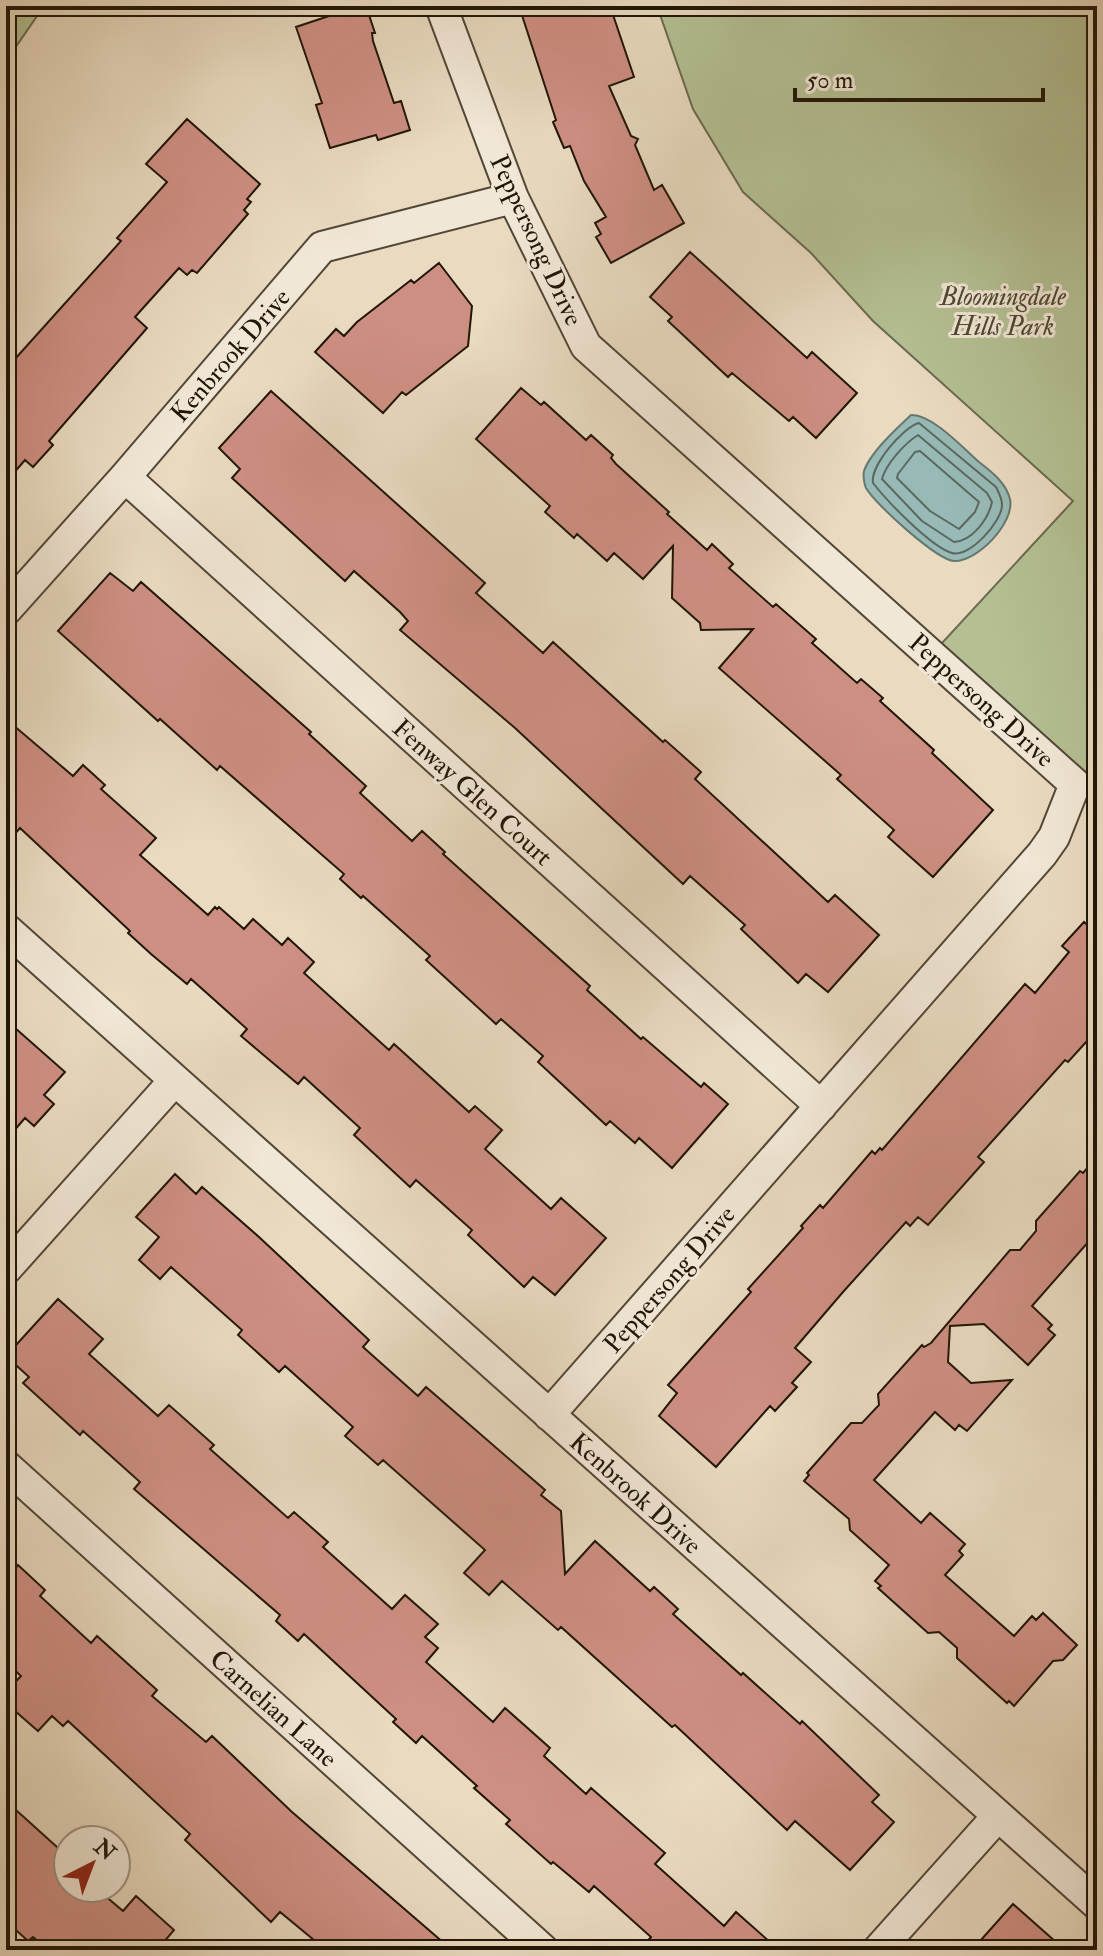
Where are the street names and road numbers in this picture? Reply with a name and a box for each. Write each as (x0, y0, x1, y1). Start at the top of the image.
street label: Peppersong Drive (482, 150, 590, 331)
street label: Kenbrook Drive (164, 282, 298, 429)
street label: Peppersong Drive (901, 627, 1061, 775)
street label: Fenway Glen Court (386, 713, 559, 873)
street label: Peppersong Drive (597, 1199, 743, 1361)
street label: Kenbrook Drive (563, 1426, 708, 1561)
street label: Carnelian Lane (203, 1643, 344, 1774)

